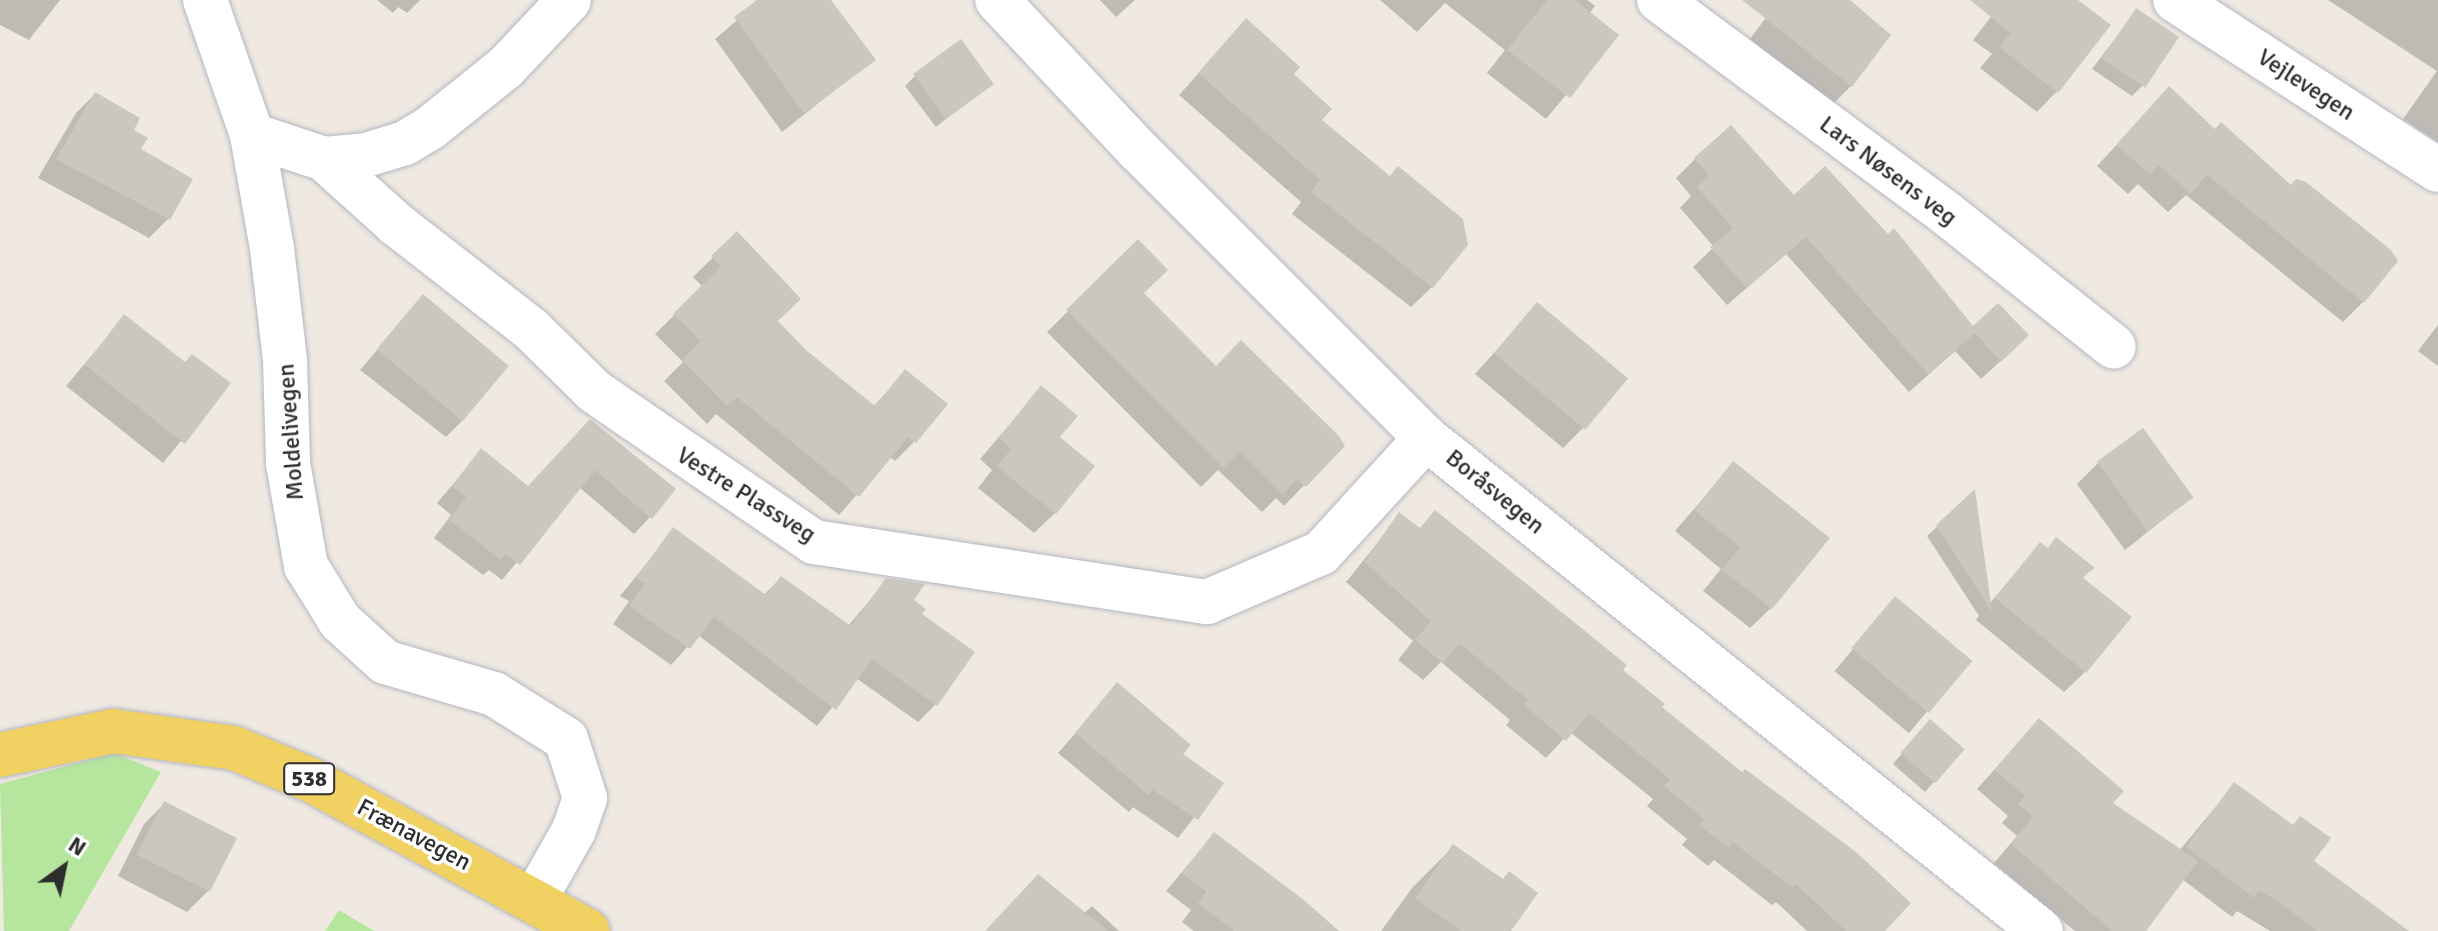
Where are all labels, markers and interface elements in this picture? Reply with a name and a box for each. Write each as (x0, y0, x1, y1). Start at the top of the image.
street label: Vejlevegen (2252, 43, 2360, 127)
street label: Lars Nøsens veg (1814, 110, 1962, 232)
street label: Moldelivegen (272, 363, 310, 501)
street label: Vestre Plassveg (671, 441, 821, 549)
street label: Boråsvegen (1440, 443, 1550, 541)
road number: 538 (283, 761, 335, 797)
street label: Frænavegen (352, 793, 476, 877)
north arrow (24, 827, 104, 907)
text: N (64, 831, 91, 862)

